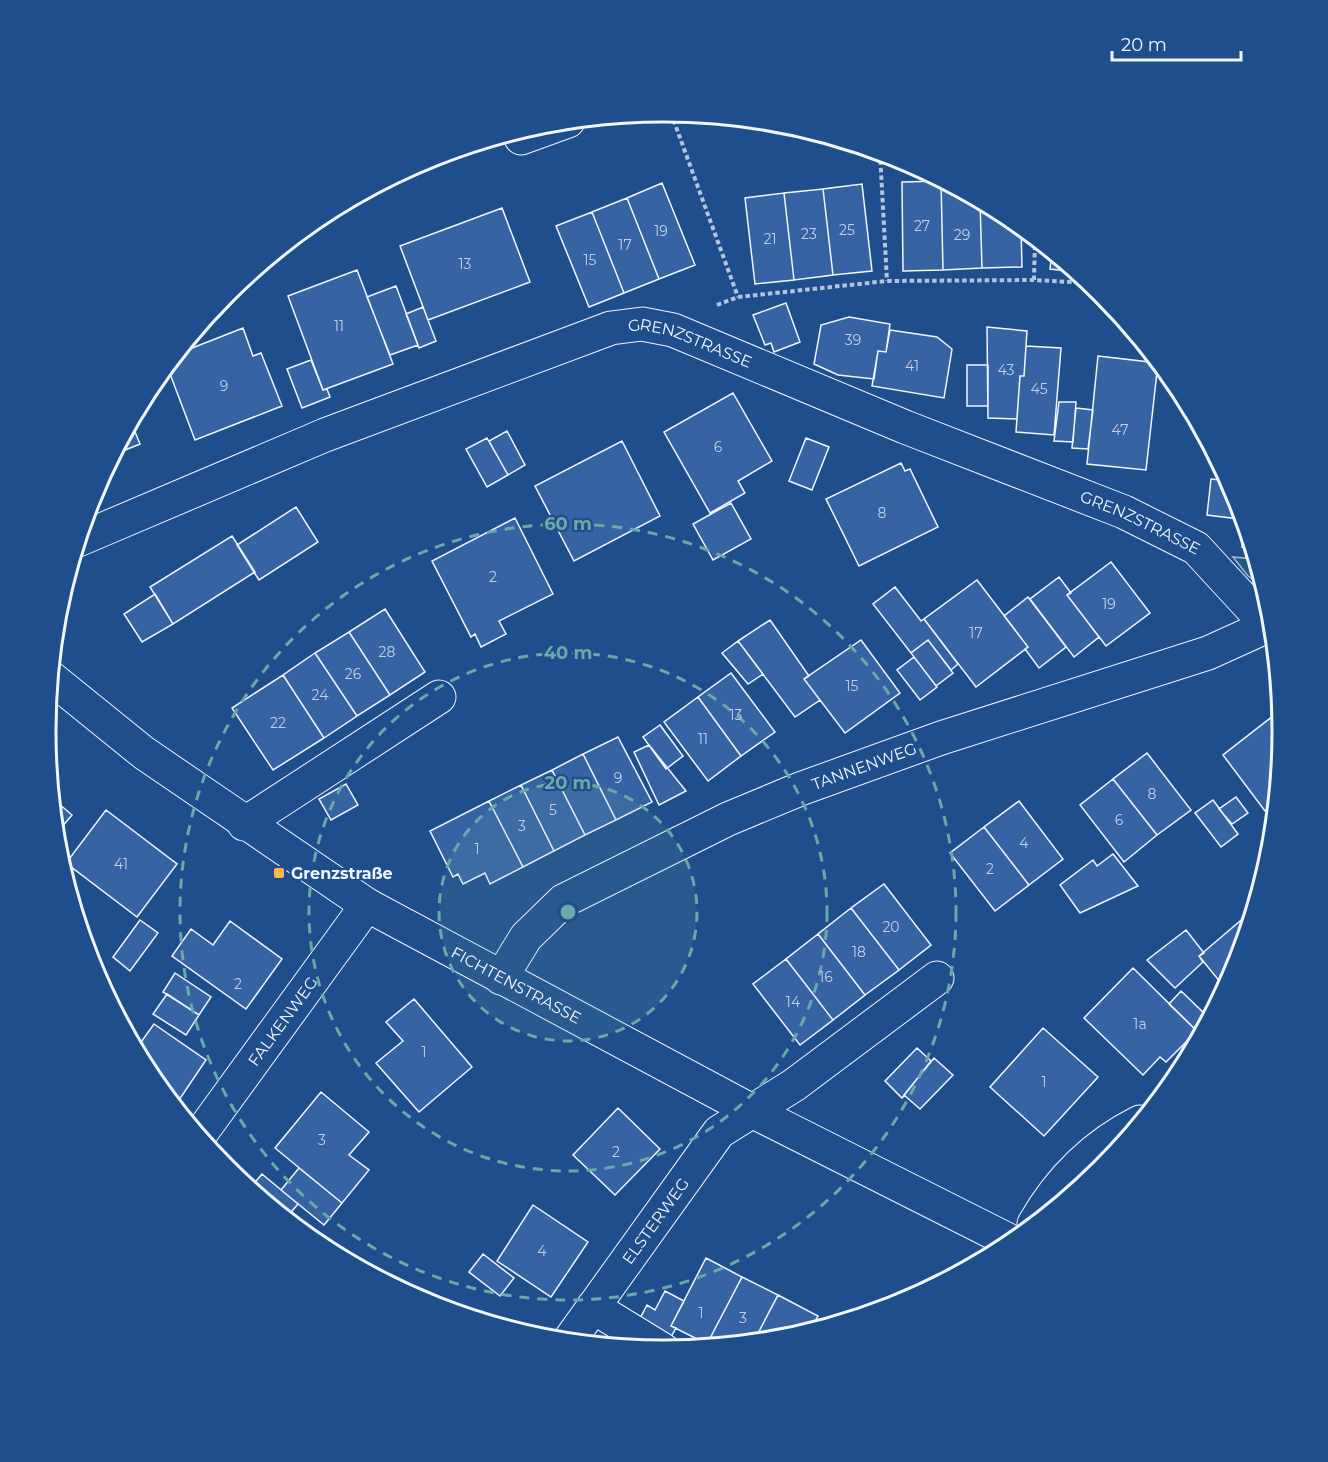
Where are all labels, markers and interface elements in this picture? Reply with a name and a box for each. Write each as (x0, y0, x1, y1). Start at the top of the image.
scale bar (1112, 24, 1241, 62)
text: 20 m (1121, 34, 1167, 56)
house number: 27 (914, 217, 930, 235)
house number: 25 (839, 221, 855, 239)
house number: 19 (654, 222, 668, 240)
house number: 23 (801, 225, 817, 243)
house number: 29 (954, 226, 970, 244)
house number: 21 (763, 230, 777, 248)
house number: 17 (618, 236, 632, 254)
house number: 15 (584, 251, 597, 269)
house number: 13 (459, 255, 472, 273)
street label: GRENZSTRASSE (627, 315, 755, 372)
house number: 11 (334, 317, 344, 335)
house number: 39 (845, 331, 861, 349)
house number: 41 (905, 357, 919, 375)
house number: 43 (998, 361, 1015, 379)
house number: 9 (220, 377, 228, 395)
house number: 45 (1030, 380, 1048, 398)
house number: 47 (1112, 421, 1128, 439)
house number: 6 (714, 438, 723, 456)
street label: GRENZSTRASSE (1077, 487, 1203, 559)
house number: 8 (878, 504, 887, 522)
text: 60 m (544, 513, 592, 535)
house number: 2 (489, 568, 497, 586)
house number: 19 (1102, 595, 1116, 613)
house number: 17 (969, 624, 983, 642)
text: 40 m (544, 642, 592, 664)
house number: 28 (379, 643, 396, 661)
house number: 26 (345, 665, 362, 683)
house number: 15 (846, 677, 859, 695)
house number: 24 (312, 686, 329, 704)
house number: 13 (730, 706, 743, 724)
house number: 22 (270, 714, 286, 732)
house number: 11 (698, 730, 708, 748)
street label: TANNENWEG (809, 739, 919, 794)
house number: 9 (614, 769, 622, 787)
text: 20 m (545, 772, 591, 794)
house number: 8 (1148, 785, 1157, 803)
house number: 5 (549, 801, 557, 819)
house number: 6 (1115, 811, 1124, 829)
house number: 3 (518, 817, 526, 835)
house number: 4 (1019, 834, 1029, 852)
house number: 1 (474, 840, 480, 858)
house number: 41 (114, 855, 128, 873)
house number: 2 (986, 860, 994, 878)
place label: Grenzstraße (291, 864, 393, 883)
marker: Grenzstraße (272, 866, 286, 880)
centre of rings (558, 902, 578, 922)
house number: 20 (882, 918, 900, 936)
street label: FICHTENSTRASSE (448, 943, 584, 1028)
house number: 18 (852, 943, 866, 961)
house number: 16 (819, 968, 833, 986)
street label: FALKENWEG (244, 973, 322, 1070)
house number: 2 (234, 975, 242, 993)
house number: 14 (786, 993, 801, 1011)
house number: 1a (1133, 1015, 1147, 1033)
house number: 1 (421, 1043, 427, 1061)
house number: 1 (1041, 1073, 1047, 1091)
house number: 3 (318, 1131, 326, 1149)
house number: 2 (612, 1143, 620, 1161)
street label: ELSTERWEG (618, 1174, 693, 1268)
house number: 4 (537, 1242, 547, 1260)
house number: 1 (698, 1304, 704, 1322)
house number: 3 (739, 1309, 747, 1327)

